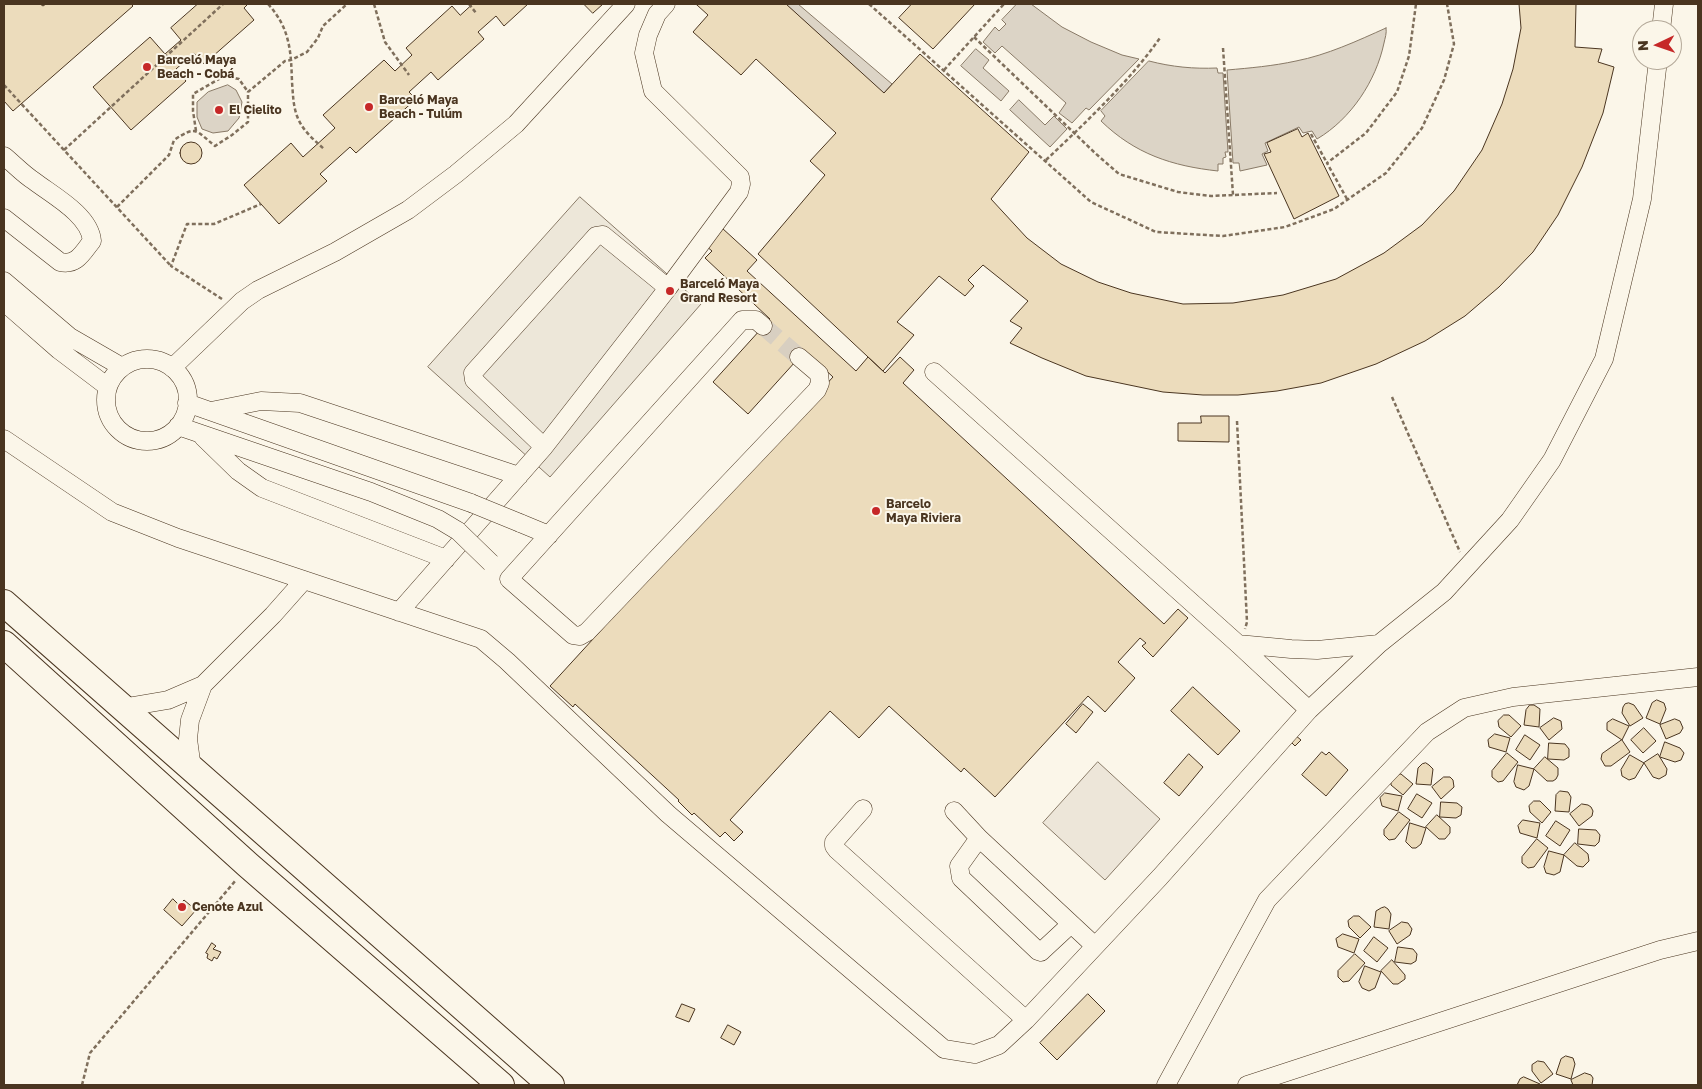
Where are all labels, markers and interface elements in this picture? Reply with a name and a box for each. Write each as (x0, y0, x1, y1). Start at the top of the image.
north arrow (1632, 20, 1682, 70)
text: N (1634, 40, 1651, 52)
place label: Barceló Maya Beach - Cobá (157, 53, 236, 81)
marker: Barceló Maya Beach - Cobá (141, 61, 153, 73)
place label: Barceló Maya Beach - Tulúm (379, 93, 462, 121)
marker: Barceló Maya Beach - Tulúm (363, 101, 375, 113)
place label: El Cielito (229, 103, 282, 117)
marker: El Cielito (213, 104, 225, 116)
place label: Barceló Maya Grand Resort (680, 277, 759, 305)
marker: Barceló Maya Grand Resort (664, 285, 676, 297)
place label: Barcelo Maya Riviera (886, 497, 961, 525)
marker: Barcelo Maya Riviera (870, 505, 882, 517)
place label: Cenote Azul (192, 900, 263, 914)
marker: Cenote Azul (176, 901, 188, 913)

